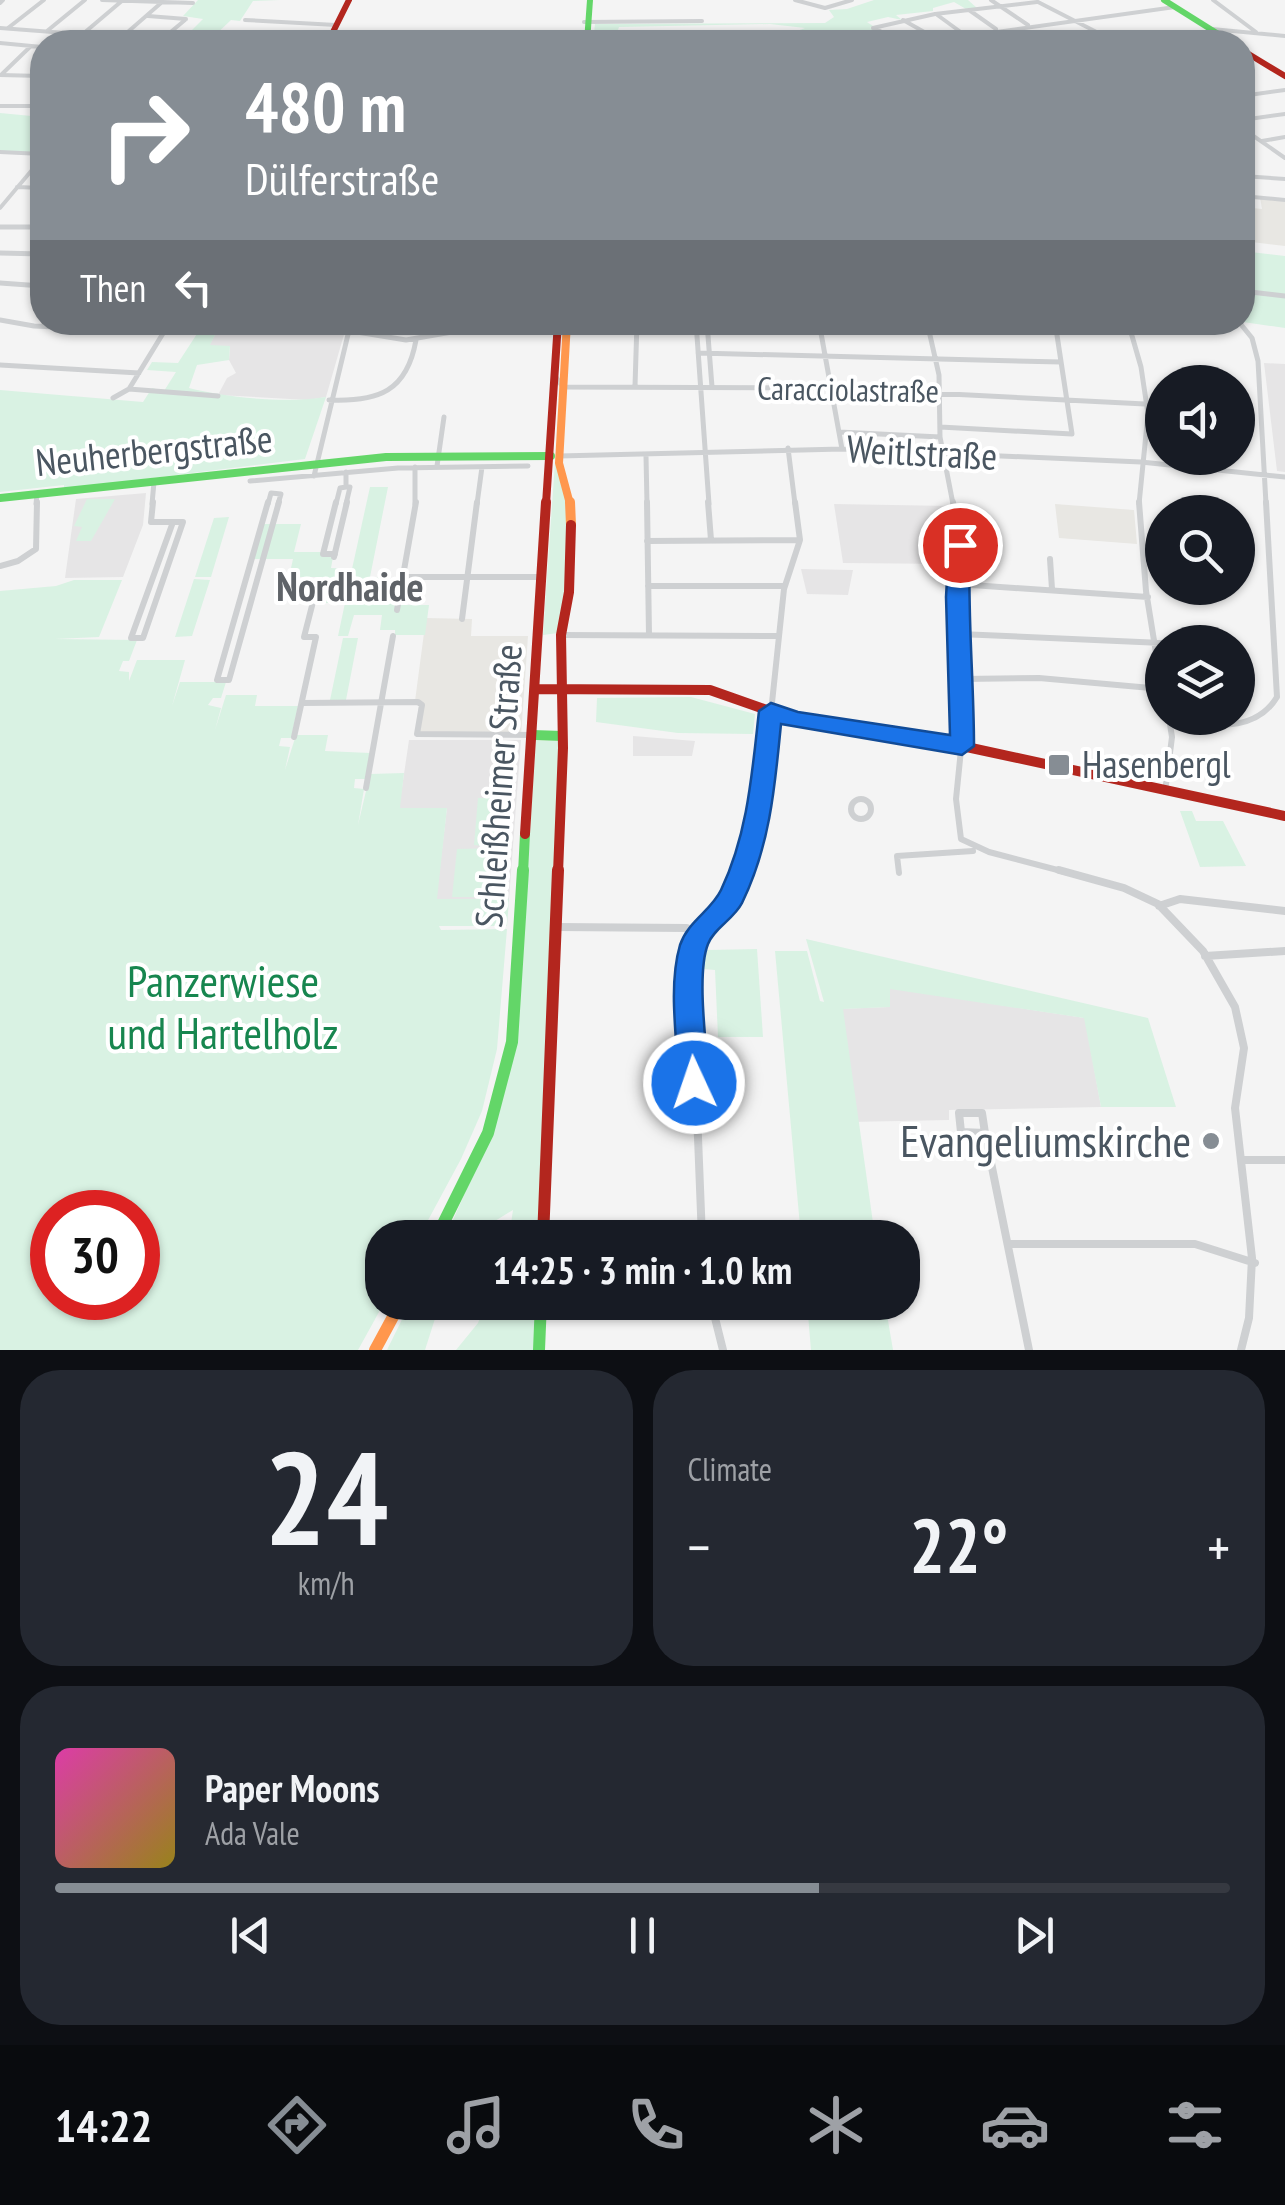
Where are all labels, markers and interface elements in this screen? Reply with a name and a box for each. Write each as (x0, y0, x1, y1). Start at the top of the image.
text: 480 m (245, 61, 406, 151)
icon: right (80, 70, 210, 200)
text: Dülferstraße (245, 149, 439, 207)
icon: left (166, 260, 221, 315)
text: Then (80, 263, 146, 312)
map controls (1145, 365, 1255, 735)
button: sound (1145, 365, 1255, 475)
street label: Caracciolastraße (757, 366, 939, 412)
street label: Neuherbergstraße (33, 413, 275, 486)
street label: Weitlstraße (846, 423, 999, 480)
button: search (1145, 495, 1255, 605)
pin (918, 503, 1003, 588)
icon: arrive (933, 518, 988, 573)
district label: Nordhaide (276, 560, 424, 612)
button: layers (1145, 625, 1255, 735)
street label: Schleißheimer Straße (463, 643, 532, 929)
place label: Hasenbergl (1082, 739, 1231, 788)
marker: Hasenbergl (1046, 752, 1072, 778)
park label: Panzerwiese und Hartelholz (108, 951, 338, 1061)
position arrow (642, 1031, 746, 1135)
place label: Evangeliumskirche (900, 1111, 1191, 1169)
marker: Evangeliumskirche (1200, 1130, 1222, 1152)
speed limit sign: 30 (30, 1190, 160, 1320)
text: 14:25 · 3 min · 1.0 km (493, 1245, 792, 1294)
text: 24 (264, 1413, 388, 1581)
text: Climate (688, 1448, 772, 1490)
text: 22° (909, 1497, 1008, 1594)
text: − (688, 1511, 710, 1582)
text: + (1207, 1511, 1230, 1582)
text: km/h (298, 1562, 355, 1604)
text: Paper Moons (205, 1763, 380, 1812)
text: Ada Vale (205, 1812, 300, 1854)
icon: previous (223, 1908, 278, 1963)
icon: pause (615, 1908, 670, 1963)
icon: next (1007, 1908, 1062, 1963)
icon: directions (262, 2090, 332, 2160)
icon: music (441, 2090, 511, 2160)
icon: phone (621, 2090, 691, 2160)
icon: climate (801, 2090, 871, 2160)
icon: car (980, 2090, 1050, 2160)
icon: filters (1160, 2090, 1230, 2160)
text: 14:22 (55, 2096, 152, 2154)

